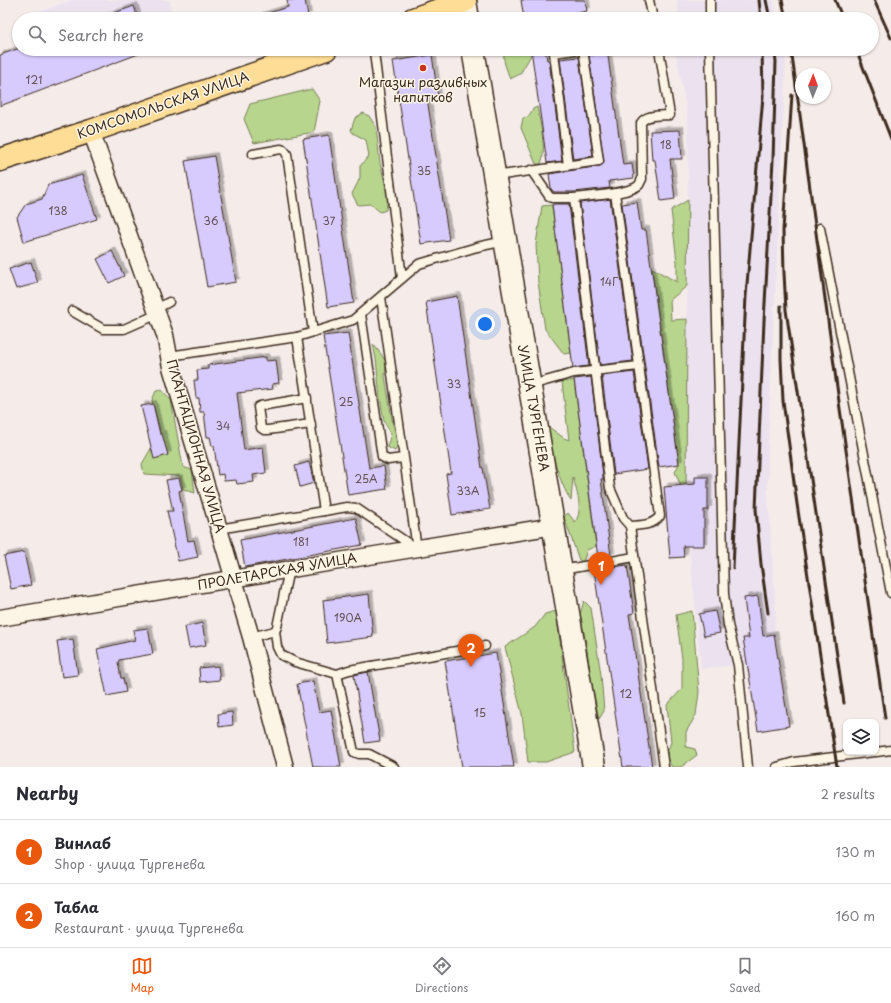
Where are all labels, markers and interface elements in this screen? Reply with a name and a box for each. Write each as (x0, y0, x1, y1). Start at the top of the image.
search box (12, 12, 879, 56)
icon: search (26, 23, 48, 45)
text: Search here (58, 23, 144, 46)
marker: Магазин разливных напитков (418, 63, 428, 73)
street label: КОМСОМОЛЬСКАЯ УЛИЦА (74, 66, 251, 143)
north arrow (795, 68, 831, 104)
house number: 121 (26, 71, 42, 88)
place label: Магазин разливных напитков (359, 72, 487, 106)
house number: 18 (660, 136, 672, 153)
house number: 35 (417, 162, 431, 179)
house number: 138 (48, 202, 68, 219)
house number: 36 (204, 212, 219, 229)
house number: 37 (323, 212, 336, 229)
house number: 14Г (600, 273, 618, 290)
your location (475, 314, 495, 334)
street label: УЛИЦА ТУРГЕНЕВА (514, 343, 555, 473)
street label: ПЛАНТАЦИОННАЯ УЛИЦА (163, 357, 230, 535)
house number: 33 (447, 375, 461, 392)
house number: 25 (339, 393, 353, 410)
house number: 34 (216, 417, 230, 434)
house number: 25А (354, 470, 378, 487)
house number: 33А (457, 482, 480, 499)
house number: 181 (293, 533, 309, 550)
street label: ПРОЛЕТАРСКАЯ УЛИЦА (196, 547, 358, 594)
pin: 1 (588, 552, 614, 585)
house number: 190А (334, 609, 362, 626)
pin: 2 (458, 634, 484, 667)
house number: 12 (620, 685, 633, 702)
house number: 15 (474, 704, 486, 721)
map controls (843, 719, 879, 755)
button: layers (843, 719, 879, 755)
text: Nearby (16, 780, 78, 806)
text: 2 results (821, 784, 875, 803)
text: Винлаб (54, 831, 111, 854)
text: 1 (26, 842, 32, 861)
text: 130 m (836, 842, 875, 861)
text: Shop · улица Тургенева (54, 854, 205, 873)
text: Табла (54, 895, 99, 918)
text: 2 (24, 906, 34, 925)
text: 160 m (836, 906, 875, 925)
text: Restaurant · улица Тургенева (54, 918, 244, 937)
tab: Map (130, 955, 154, 996)
tab: Directions (415, 955, 468, 996)
tab: Saved (729, 955, 761, 996)

